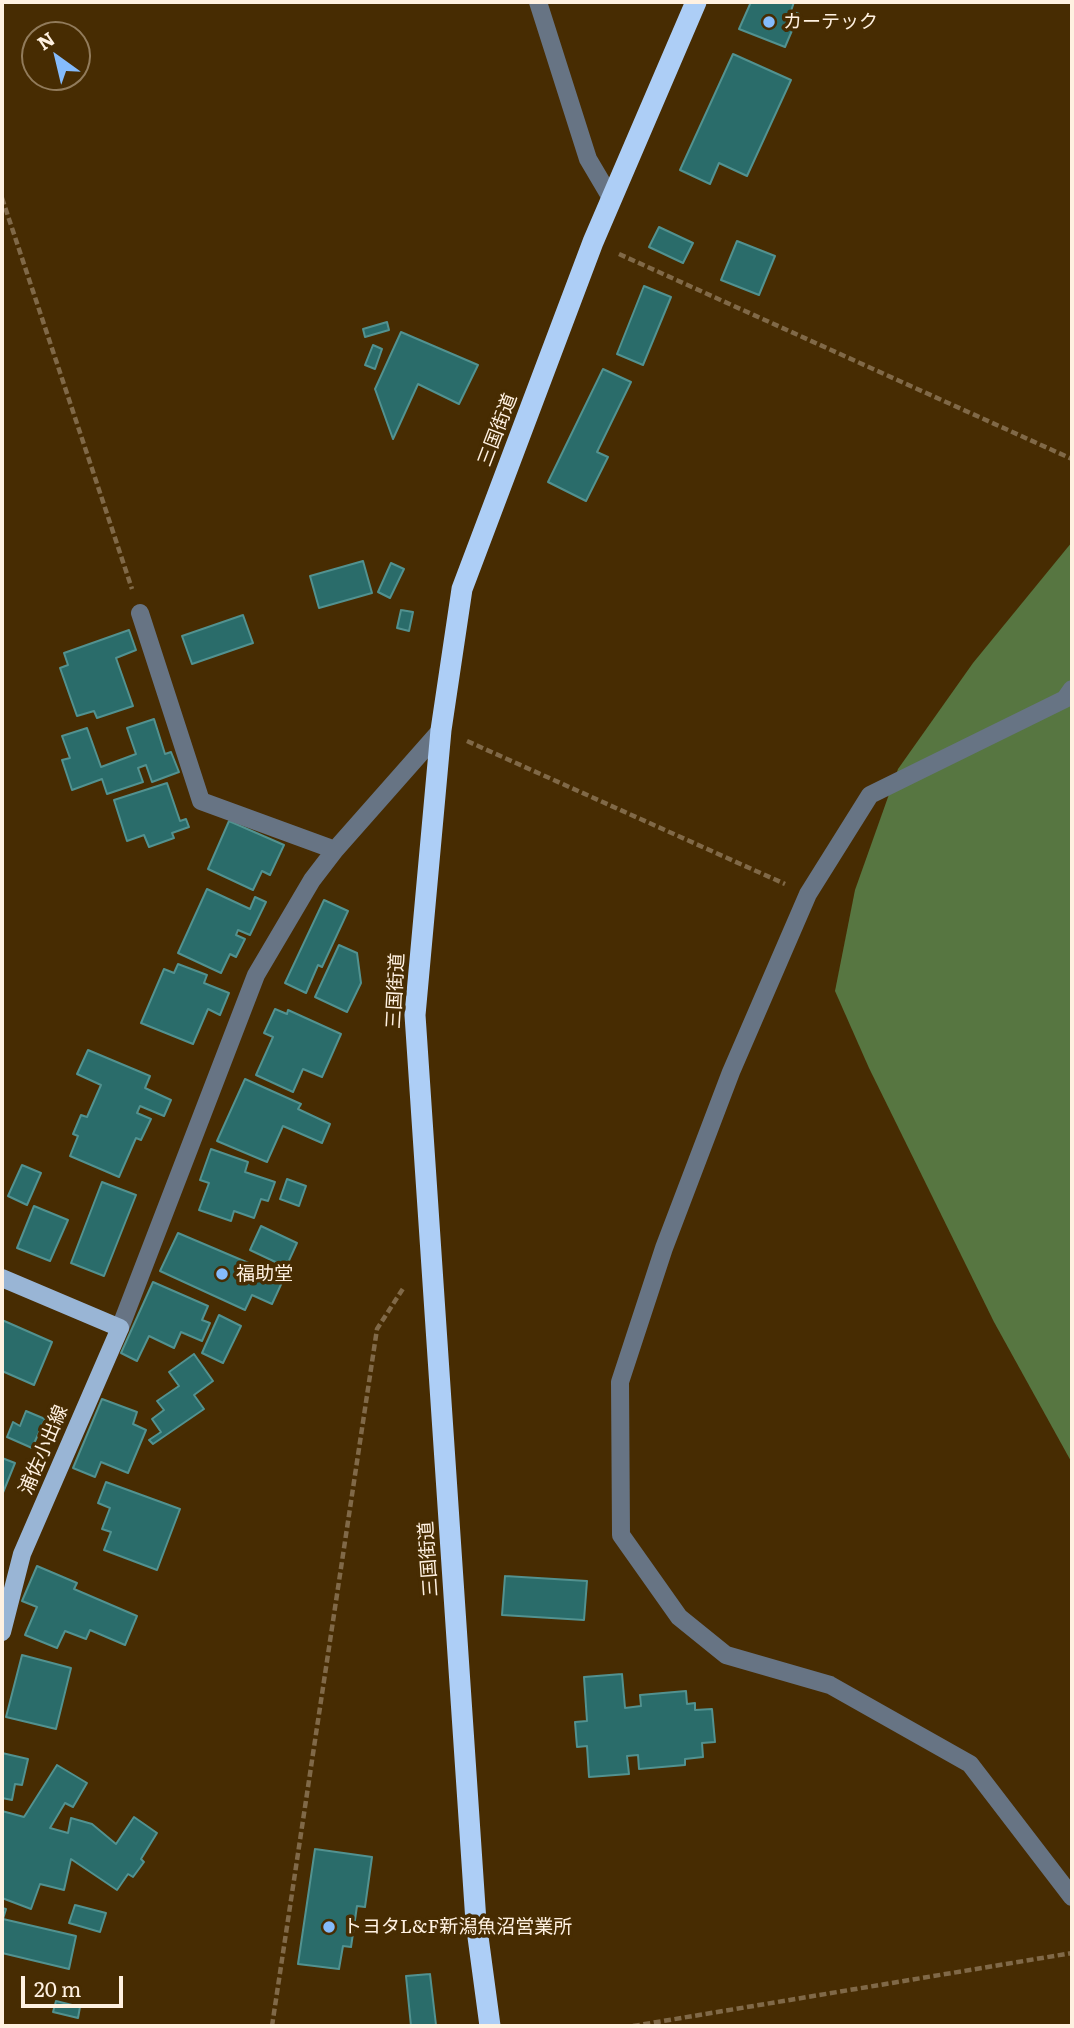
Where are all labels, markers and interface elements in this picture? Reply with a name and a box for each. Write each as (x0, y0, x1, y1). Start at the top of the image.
place label: カーテック (783, 11, 878, 33)
marker: カーテック (761, 14, 777, 30)
north arrow (21, 21, 91, 91)
text: N (31, 24, 60, 56)
street label: 三国街道 (474, 390, 522, 470)
street label: 三国街道 (383, 952, 409, 1030)
place label: 福助堂 (236, 1263, 293, 1285)
marker: 福助堂 (214, 1266, 230, 1282)
street label: 浦佐小出線 (15, 1402, 73, 1498)
street label: 三国街道 (415, 1520, 443, 1598)
place label: トヨタL&F新潟魚沼営業所 (343, 1916, 572, 1938)
marker: トヨタL&F新潟魚沼営業所 (321, 1919, 337, 1935)
scale bar (24, 1962, 126, 2006)
text: 20 m (34, 1972, 81, 2003)

